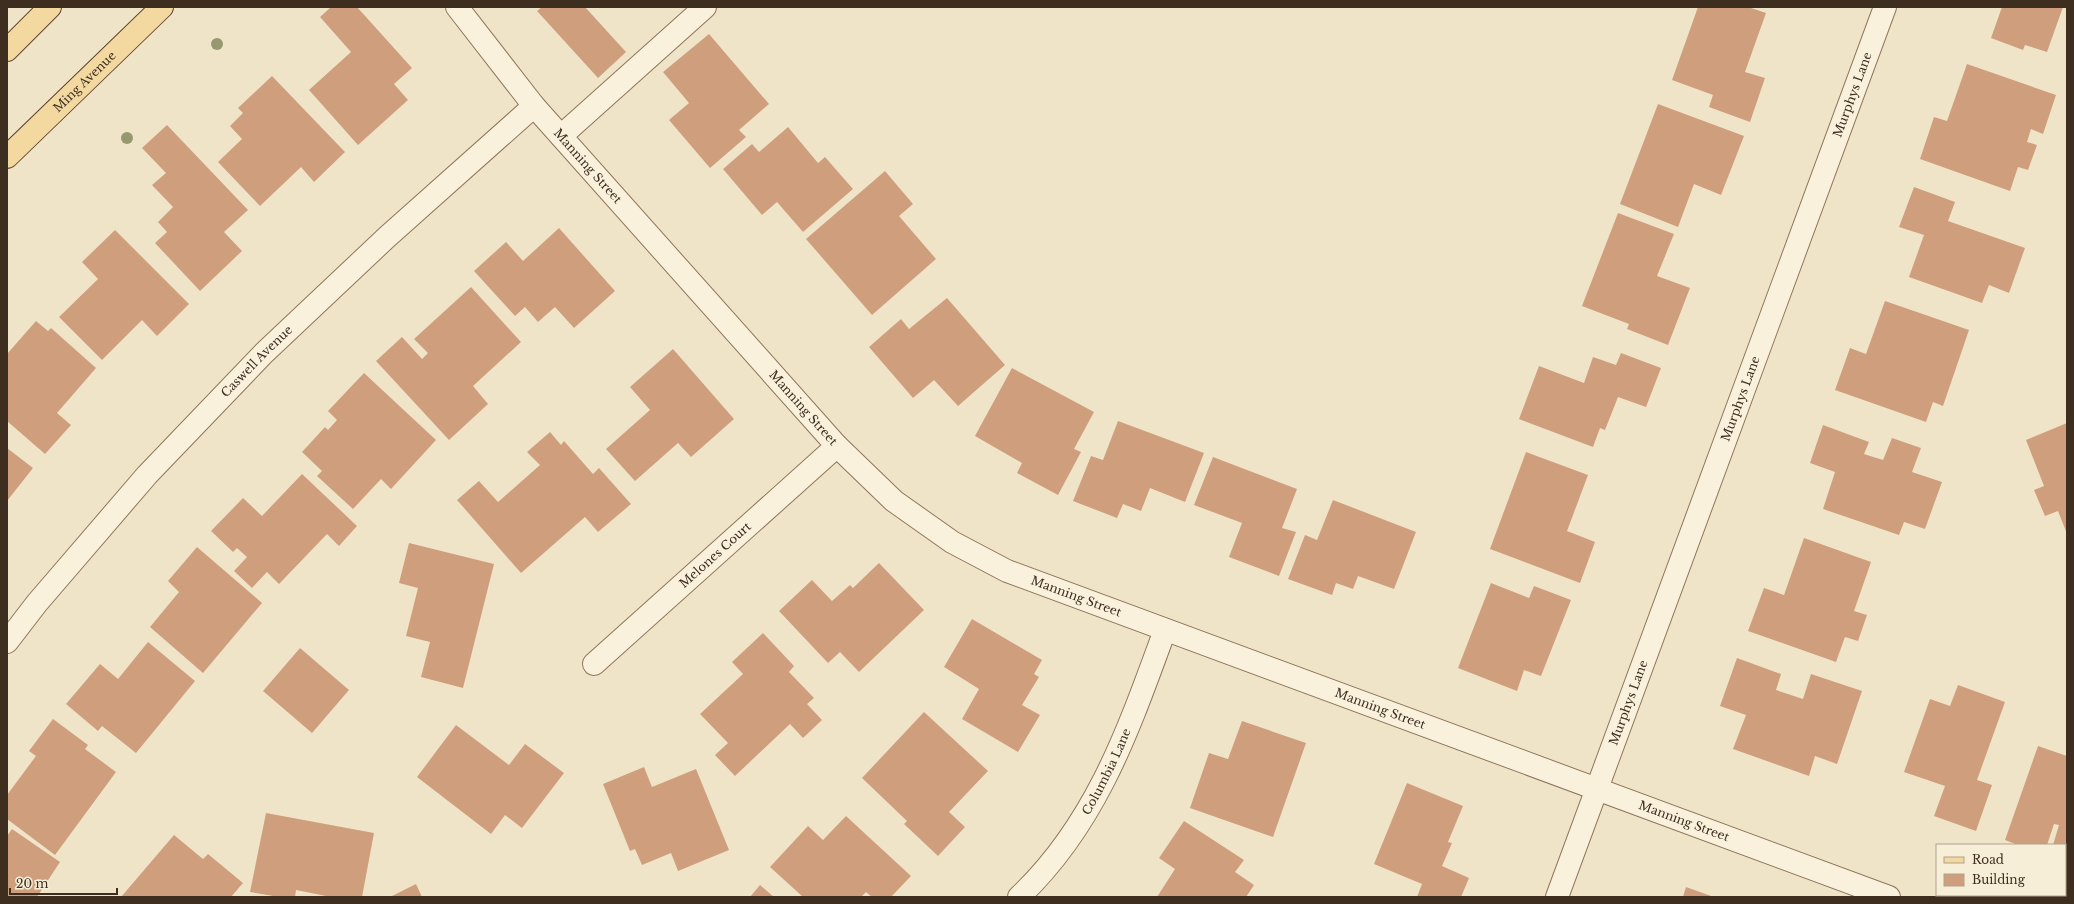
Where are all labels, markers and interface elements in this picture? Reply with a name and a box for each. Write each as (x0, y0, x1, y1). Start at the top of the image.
street label: Ming Avenue (50, 48, 119, 115)
street label: Murphys Lane (1830, 50, 1875, 139)
street label: Manning Street (551, 125, 626, 207)
street label: Caswell Avenue (218, 322, 295, 400)
street label: Murphys Lane (1718, 354, 1763, 443)
street label: Manning Street (766, 367, 841, 449)
street label: Melones Court (676, 518, 754, 591)
street label: Manning Street (1029, 573, 1124, 620)
street label: Murphys Lane (1606, 658, 1651, 747)
street label: Manning Street (1333, 685, 1428, 732)
street label: Columbia Lane (1078, 726, 1134, 817)
street label: Manning Street (1637, 797, 1732, 844)
legend (1936, 844, 2066, 896)
text: Road (1972, 852, 2004, 867)
scale bar (10, 870, 117, 896)
text: Building (1972, 872, 2026, 887)
text: 20 m (16, 876, 48, 891)

